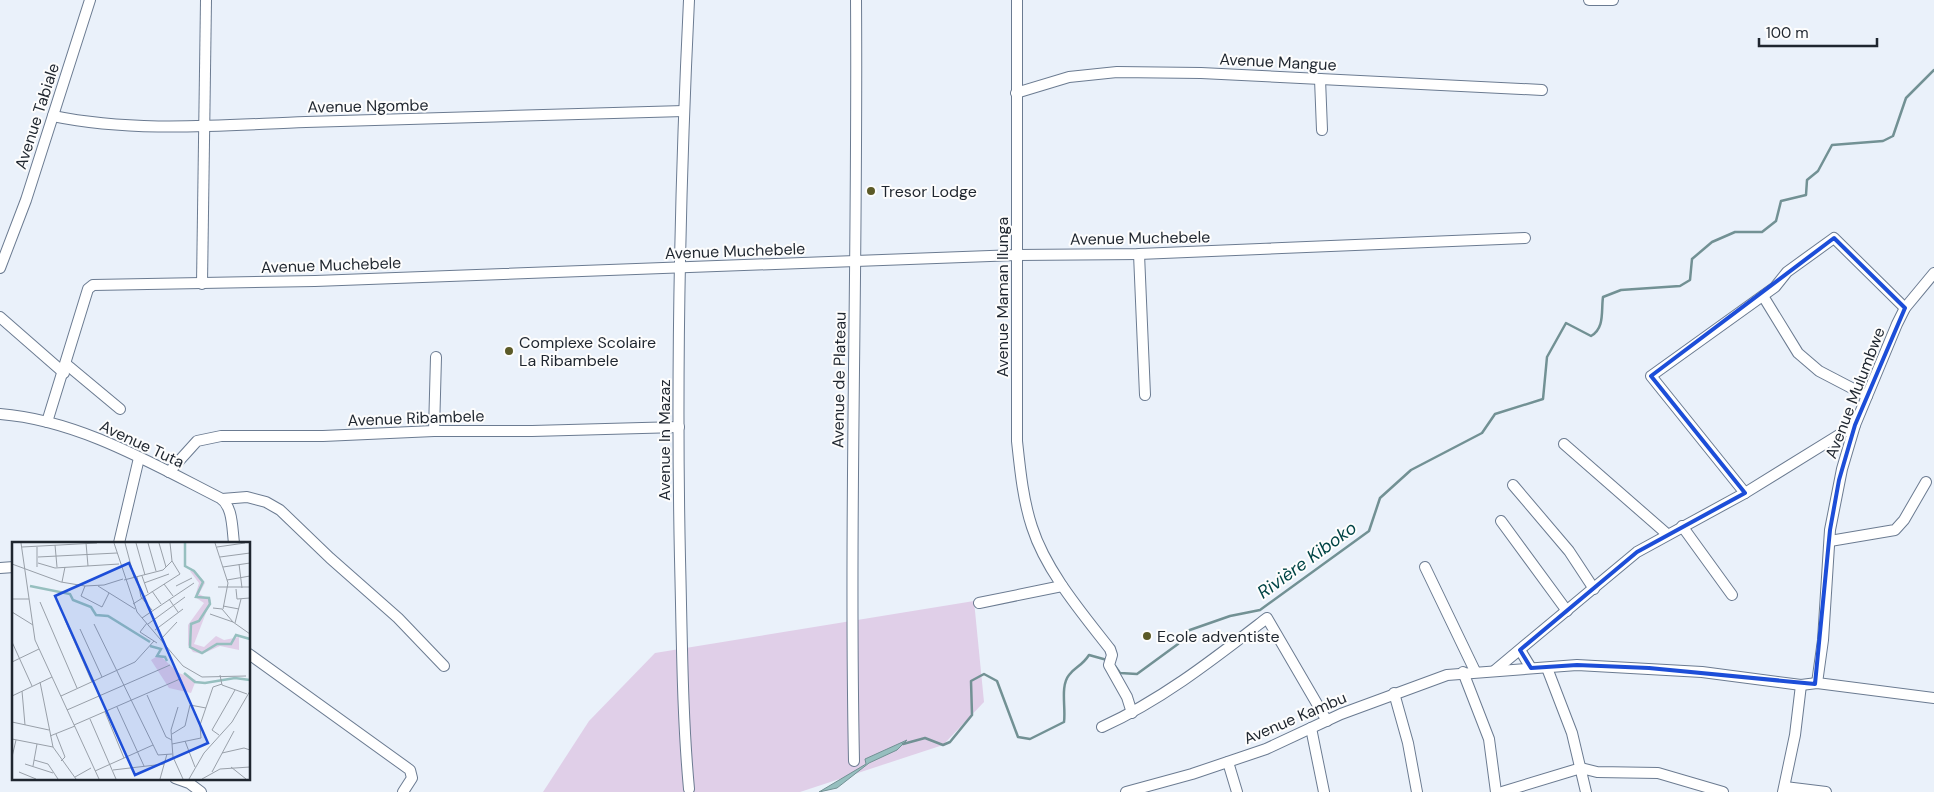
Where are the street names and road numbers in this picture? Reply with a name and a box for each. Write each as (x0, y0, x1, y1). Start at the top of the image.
street label: Avenue Mangue (1219, 48, 1337, 76)
street label: Avenue Tabiale (10, 60, 64, 172)
street label: Avenue Ngombe (307, 94, 429, 118)
street label: Avenue Maman Ilunga (992, 217, 1013, 377)
street label: Avenue Muchebele (1070, 226, 1210, 250)
street label: Avenue Muchebele (664, 238, 806, 264)
street label: Avenue Muchebele (260, 252, 402, 278)
street label: Avenue de Plateau (827, 312, 851, 448)
street label: Avenue Mulumbwe (1820, 324, 1890, 462)
street label: Avenue In Mazaz (654, 379, 675, 501)
street label: Avenue Ribambele (347, 405, 485, 431)
street label: Avenue Tuta (96, 415, 188, 473)
street label: Avenue Kambu (1240, 687, 1350, 749)

